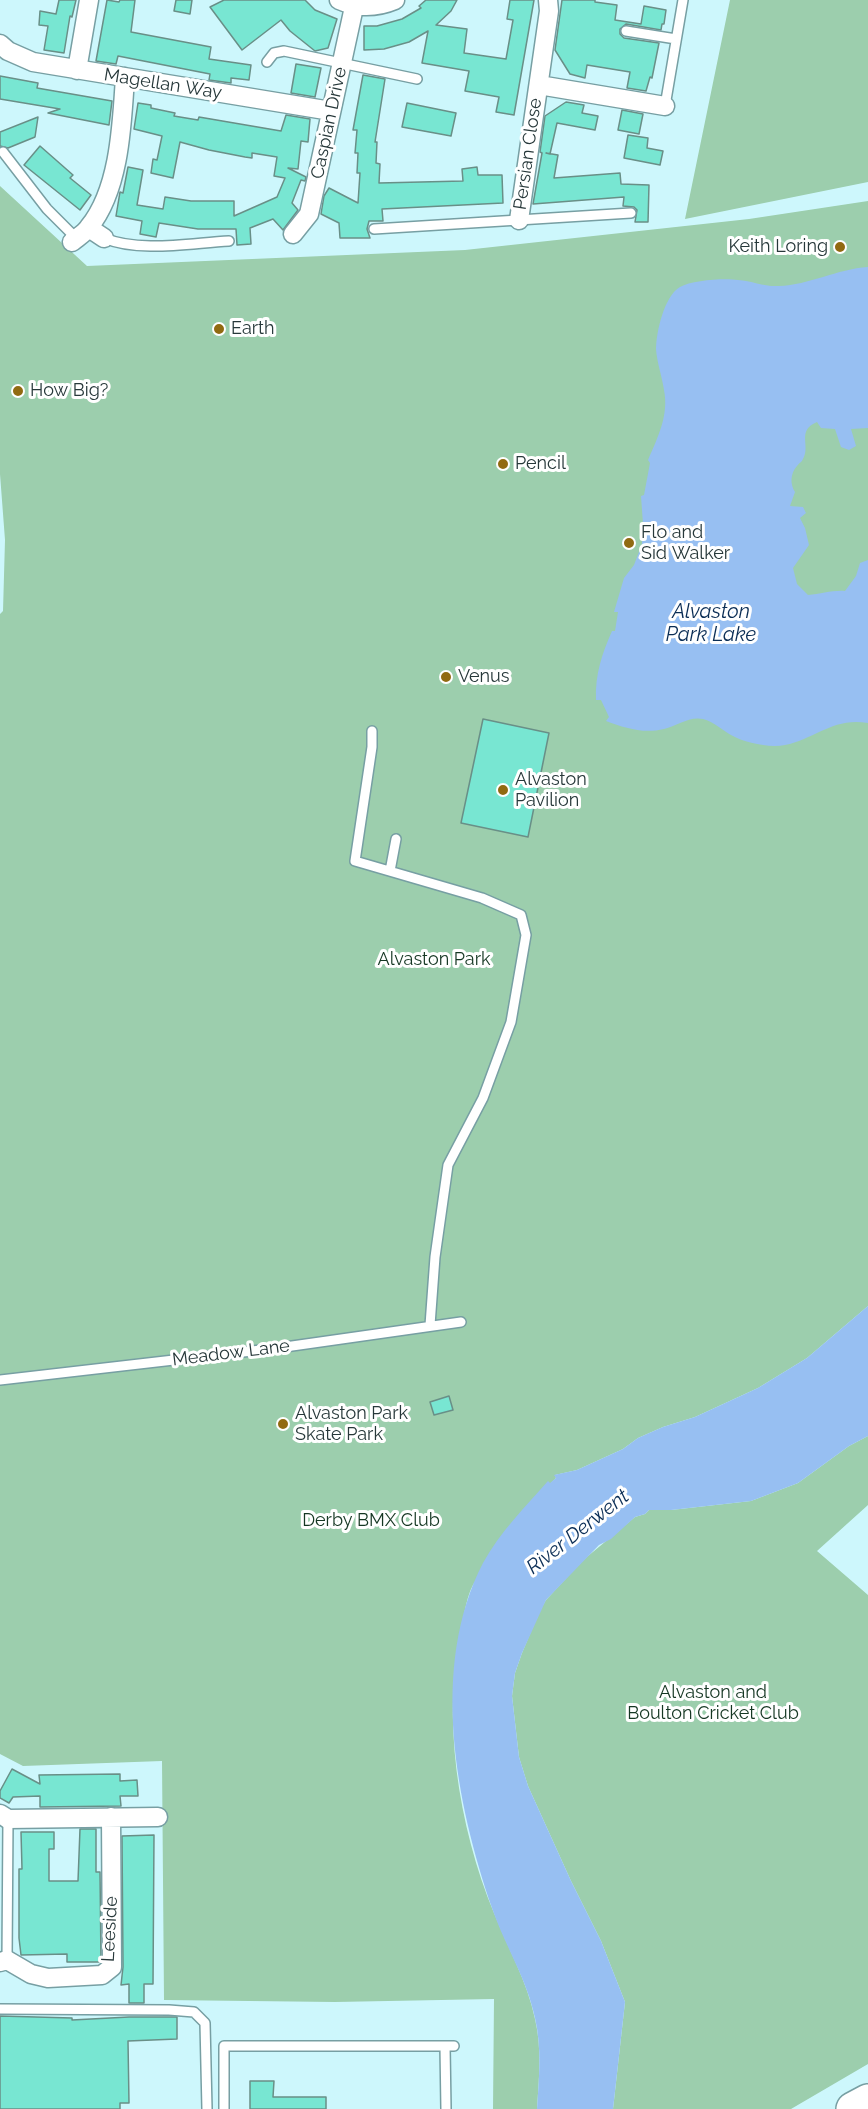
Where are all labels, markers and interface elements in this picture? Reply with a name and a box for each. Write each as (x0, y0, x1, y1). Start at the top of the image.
street label: Magellan Way (103, 64, 223, 104)
street label: Caspian Drive (307, 65, 351, 181)
street label: Persian Close (509, 97, 547, 211)
place label: Keith Loring (729, 236, 828, 258)
marker: Keith Loring (833, 240, 847, 254)
place label: Earth (231, 318, 275, 340)
marker: Earth (212, 322, 226, 336)
place label: How Big? (30, 380, 108, 402)
marker: How Big? (11, 384, 25, 398)
place label: Pencil (515, 453, 566, 475)
marker: Pencil (496, 457, 510, 471)
place label: Flo and Sid Walker (641, 522, 730, 564)
marker: Flo and Sid Walker (622, 536, 636, 550)
water label: Alvaston Park Lake (666, 600, 756, 647)
place label: Venus (458, 666, 509, 688)
marker: Venus (439, 670, 453, 684)
place label: Alvaston Pavilion (515, 769, 587, 812)
marker: Alvaston Pavilion (496, 783, 510, 797)
park label: Alvaston Park (377, 949, 491, 971)
street label: Meadow Lane (171, 1335, 291, 1371)
place label: Alvaston Park Skate Park (295, 1403, 408, 1446)
marker: Alvaston Park Skate Park (276, 1417, 290, 1431)
water label: River Derwent (522, 1485, 634, 1579)
park label: Derby BMX Club (302, 1510, 440, 1532)
park label: Alvaston and Boulton Cricket Club (627, 1682, 799, 1724)
street label: Leeside (97, 1896, 123, 1962)

